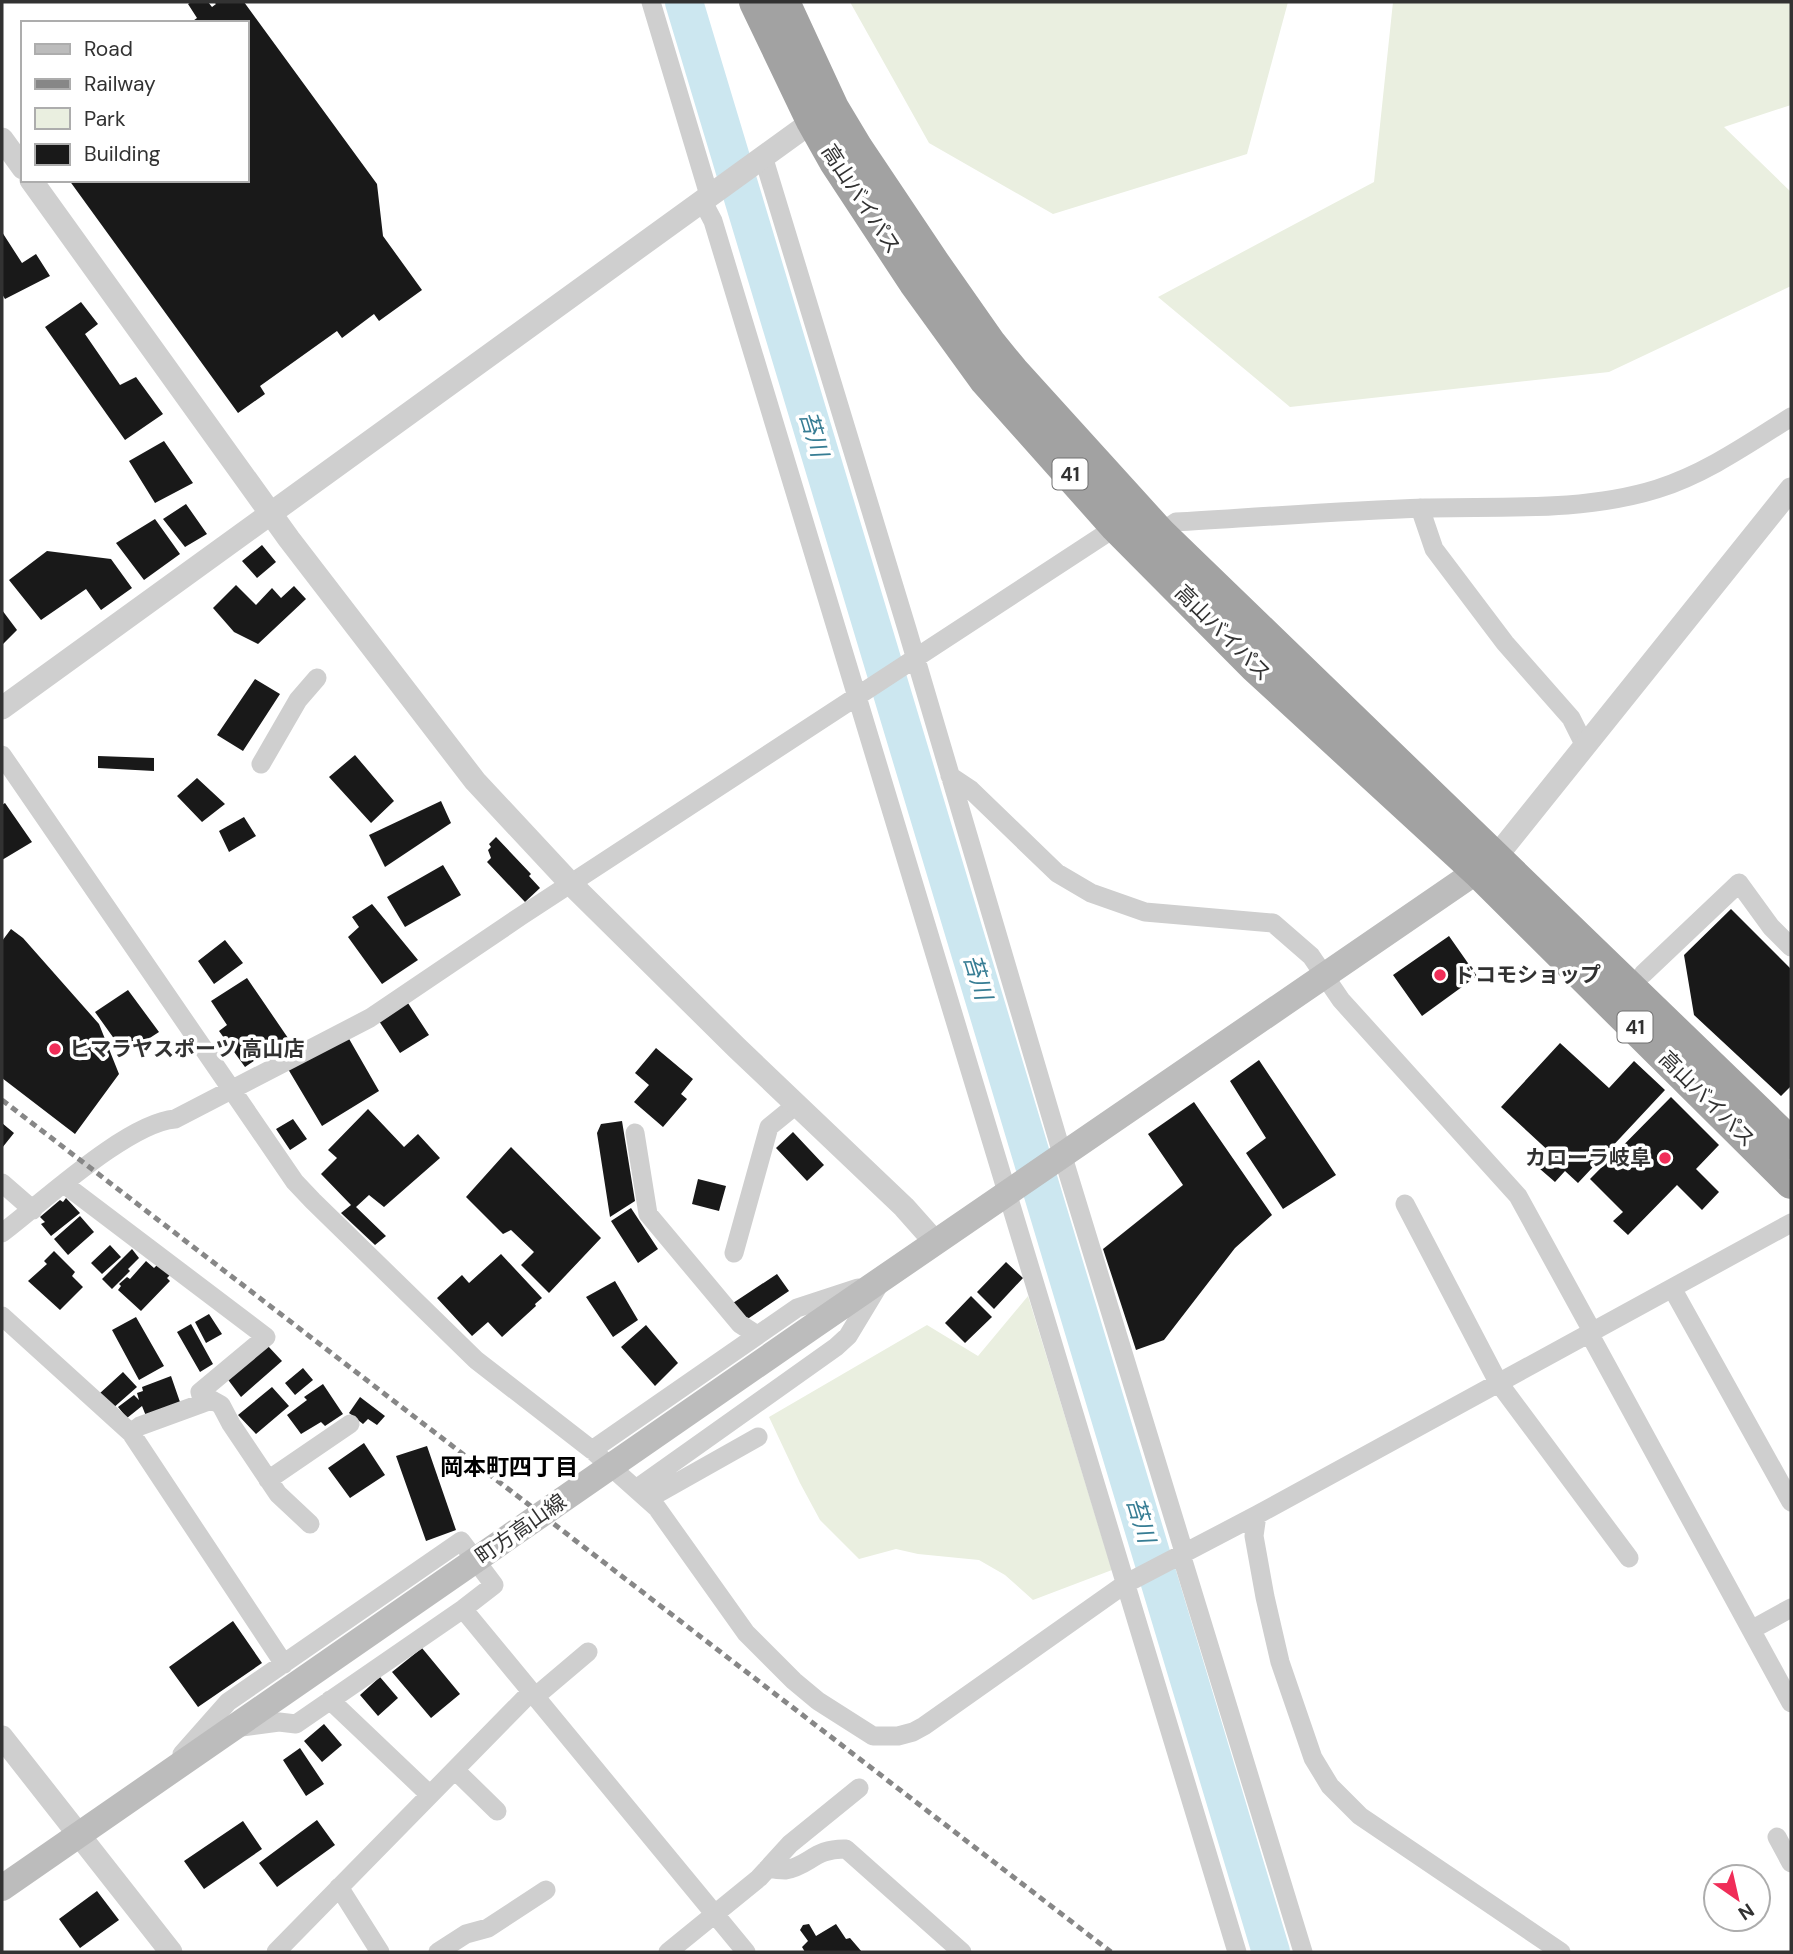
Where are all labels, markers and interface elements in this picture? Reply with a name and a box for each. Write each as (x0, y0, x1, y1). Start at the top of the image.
legend (21, 21, 248, 182)
text: Road (84, 35, 133, 63)
text: Railway (84, 70, 156, 98)
text: Park (84, 105, 126, 133)
street label: 高山バイパス (815, 139, 907, 259)
text: Building (84, 140, 161, 168)
water label: 苔川 (793, 408, 836, 463)
road number: 41 (1052, 458, 1088, 489)
street label: 高山バイパス (1169, 579, 1277, 687)
water label: 苔川 (957, 951, 1000, 1006)
place label: ドコモショップ (1454, 961, 1601, 989)
marker: ドコモショップ (1432, 967, 1448, 983)
road number: 41 (1618, 1012, 1652, 1042)
place label: ヒマラヤスポーツ 高山店 (69, 1035, 305, 1063)
marker: ヒマラヤスポーツ 高山店 (47, 1041, 63, 1057)
street label: 高山バイパス (1653, 1045, 1761, 1153)
place label: カローラ岐阜 (1525, 1144, 1651, 1172)
marker: カローラ岐阜 (1657, 1150, 1673, 1166)
district label: 岡本町四丁目 (440, 1452, 578, 1482)
street label: 町方高山線 (470, 1487, 572, 1571)
water label: 苔川 (1120, 1494, 1163, 1549)
north arrow (1702, 1863, 1772, 1933)
text: N (1733, 1897, 1759, 1926)

